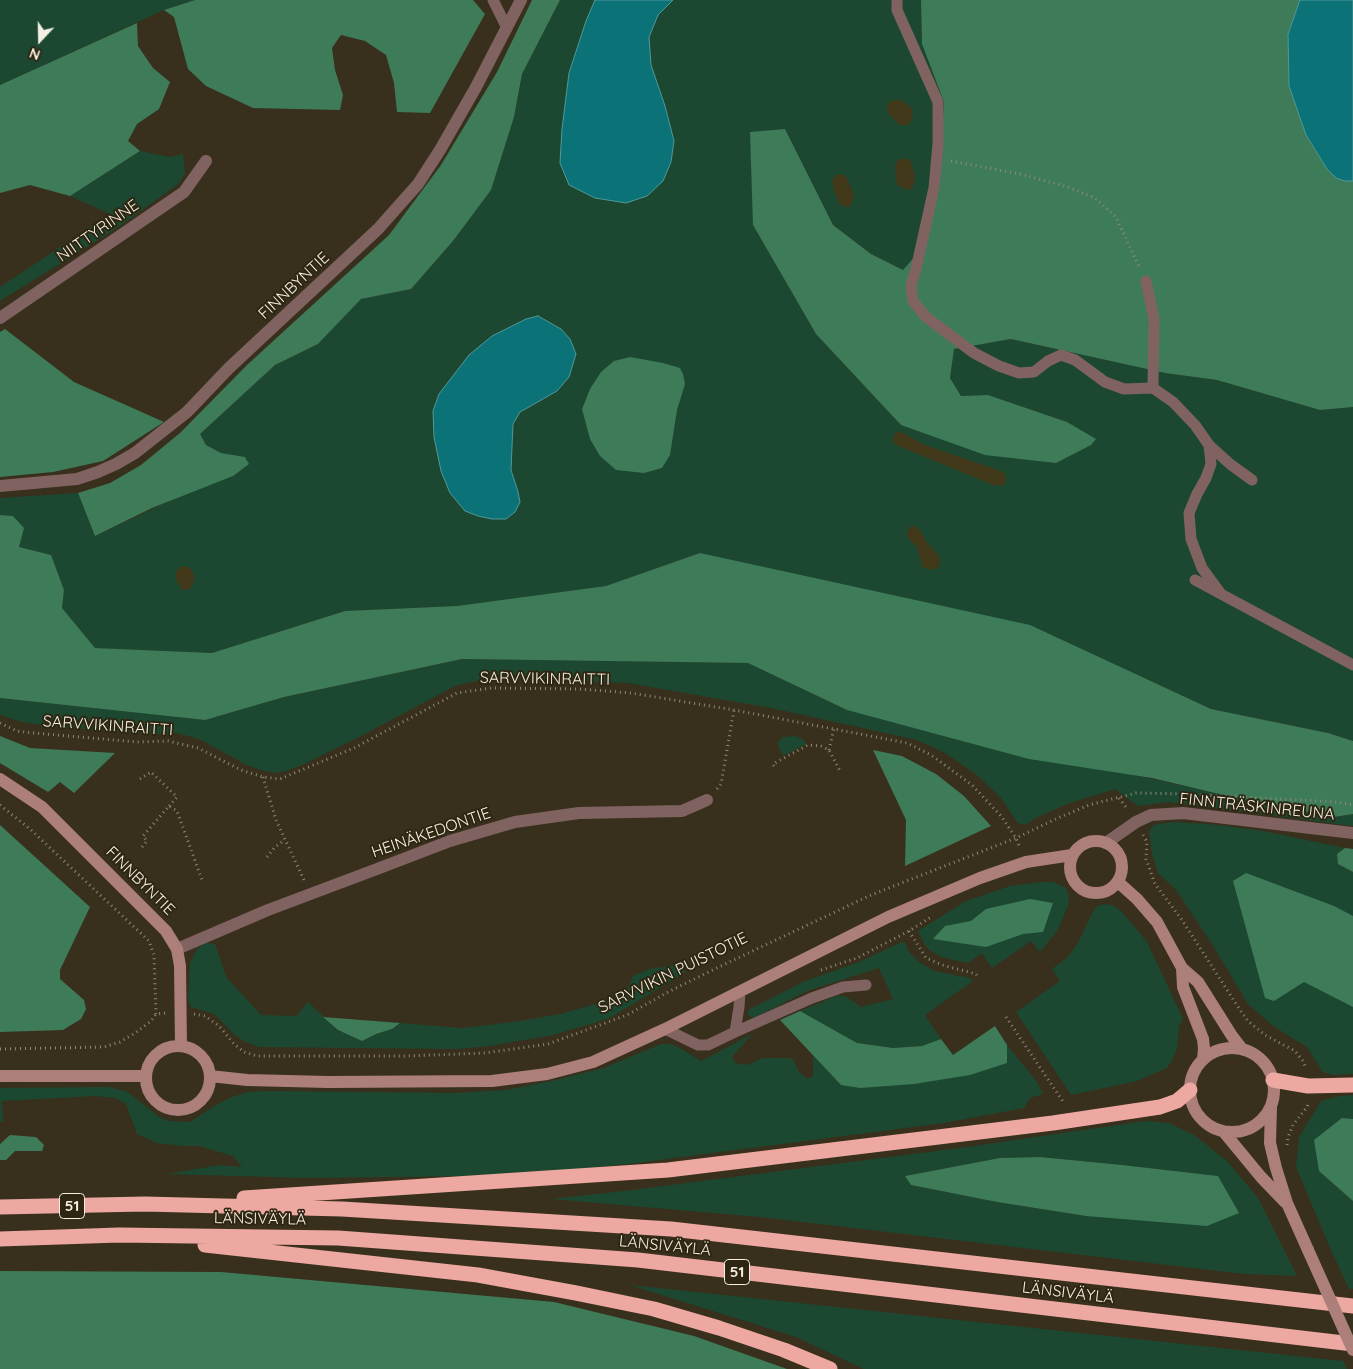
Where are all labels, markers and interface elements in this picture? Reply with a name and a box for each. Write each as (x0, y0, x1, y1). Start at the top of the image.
north arrow (15, 15, 65, 65)
text: N (27, 44, 43, 64)
street label: NIITTYRINNE (53, 196, 143, 266)
street label: FINNBYNTIE (255, 248, 333, 324)
street label: SARVVIKINRAITTI (480, 668, 610, 690)
street label: SARVVIKINRAITTI (42, 712, 174, 740)
street label: FINNTRÄSKINREUNA (1179, 789, 1335, 825)
street label: HEINÄKEDONTIE (369, 804, 493, 862)
street label: FINNBYNTIE (101, 842, 179, 920)
street label: SARVVIKIN PUISTOTIE (595, 928, 751, 1018)
road number: 51 (60, 1194, 84, 1218)
street label: LÄNSIVÄYLÄ (214, 1209, 306, 1229)
street label: LÄNSIVÄYLÄ (618, 1232, 712, 1260)
road number: 51 (724, 1260, 750, 1284)
street label: LÄNSIVÄYLÄ (1021, 1278, 1115, 1308)

